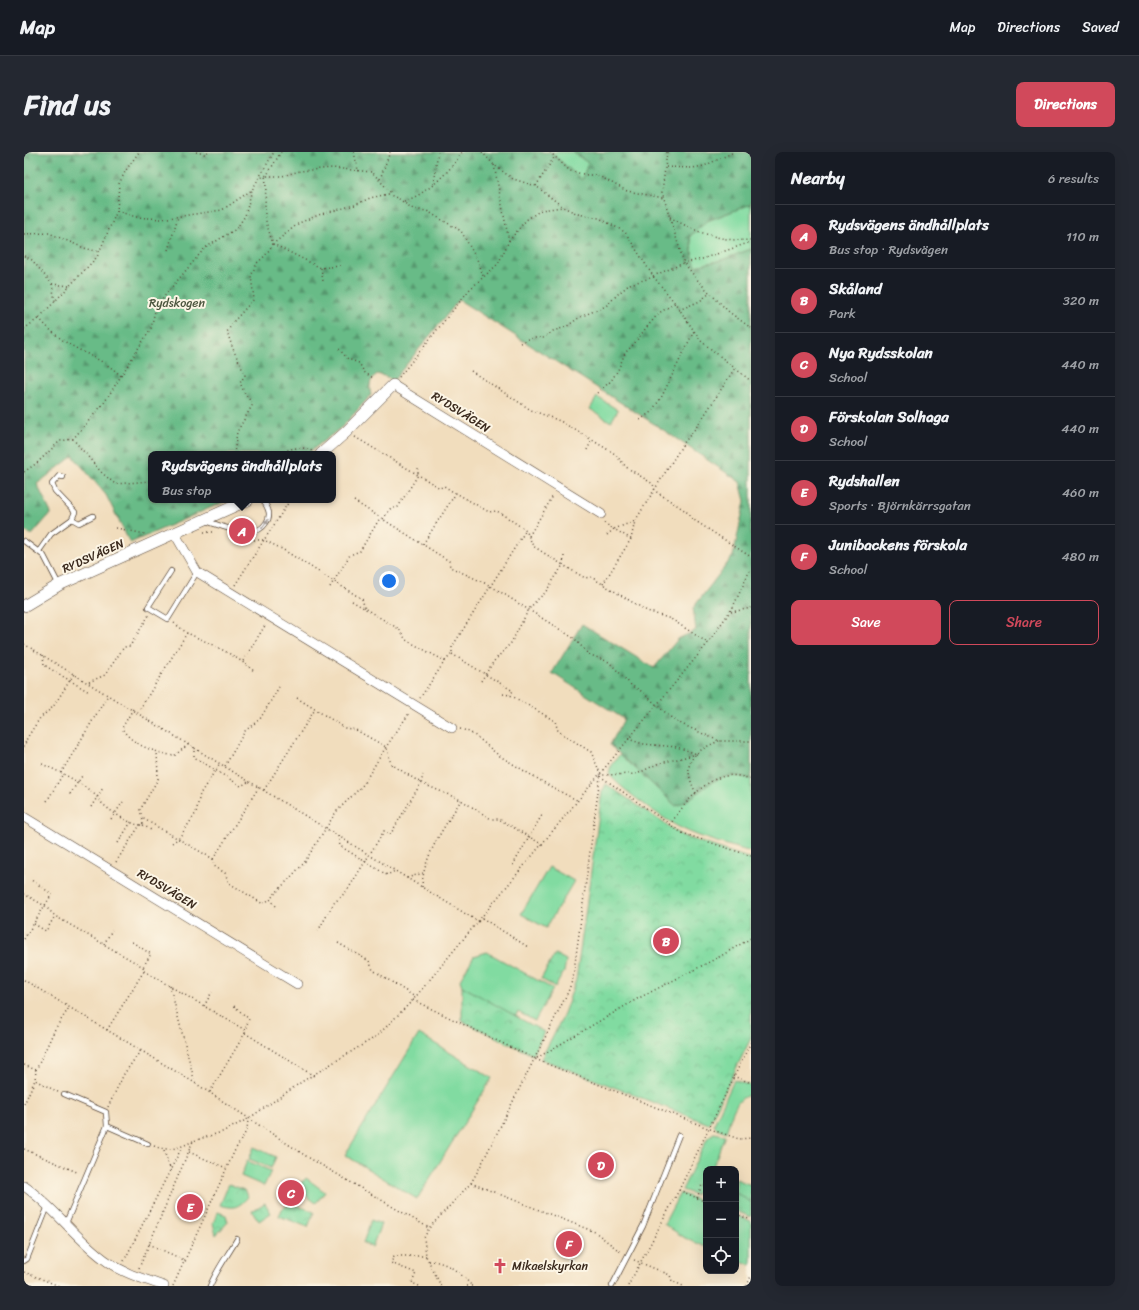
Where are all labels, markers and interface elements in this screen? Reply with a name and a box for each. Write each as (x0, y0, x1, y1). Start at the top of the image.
text: Map (20, 11, 55, 44)
text: Map (949, 15, 975, 40)
text: Directions (997, 15, 1060, 40)
text: Saved (1082, 15, 1119, 40)
text: Find us (24, 80, 111, 129)
button: Directions (1016, 82, 1115, 127)
text: Nearby (791, 163, 845, 193)
text: 6 results (1048, 167, 1099, 190)
text: Rydsvägens ändhållplats (829, 212, 989, 238)
text: A (800, 225, 808, 248)
text: 110 m (1066, 225, 1099, 248)
text: Bus stop · Rydsvägen (829, 238, 948, 261)
text: Skåland (829, 276, 882, 302)
text: B (800, 289, 808, 312)
text: 320 m (1063, 289, 1099, 312)
park label: Rydskogen (149, 292, 205, 314)
text: Park (829, 302, 856, 325)
text: Nya Rydsskolan (829, 340, 933, 366)
text: C (800, 353, 808, 376)
text: 440 m (1061, 353, 1099, 376)
text: School (829, 366, 867, 389)
street label: RYDSVÄGEN (427, 385, 495, 439)
text: Förskolan Solhaga (829, 404, 949, 430)
text: D (800, 417, 808, 440)
text: 440 m (1061, 417, 1099, 440)
text: School (829, 430, 867, 453)
popup (148, 451, 336, 503)
text: Rydsvägens ändhållplats (162, 453, 322, 479)
text: Rydshallen (829, 468, 900, 494)
text: Bus stop (162, 479, 211, 502)
text: E (800, 481, 808, 504)
text: 460 m (1062, 481, 1099, 504)
text: Sports · Björnkärrsgatan (829, 494, 971, 517)
pin: A (229, 516, 255, 546)
one-way arrow (261, 518, 269, 529)
street label: RYDSVÄGEN (58, 532, 128, 579)
text: Junibackens förskola (829, 532, 967, 558)
text: F (800, 545, 808, 568)
text: 480 m (1061, 545, 1099, 568)
text: School (829, 558, 867, 581)
your location (379, 571, 399, 591)
button: Save (791, 600, 941, 645)
button: Share (949, 600, 1099, 645)
street label: RYDSVÄGEN (133, 863, 202, 916)
pin: B (653, 926, 679, 956)
pin: D (588, 1150, 614, 1180)
map controls (703, 1166, 739, 1274)
button: + (703, 1166, 739, 1202)
pin: C (278, 1178, 304, 1208)
pin: E (177, 1192, 203, 1222)
button: − (703, 1202, 739, 1238)
pin: F (556, 1229, 582, 1259)
button: locate (703, 1238, 739, 1274)
place label: Mikaelskyrkan (512, 1255, 589, 1277)
church icon: Mikaelskyrkan (491, 1257, 509, 1275)

